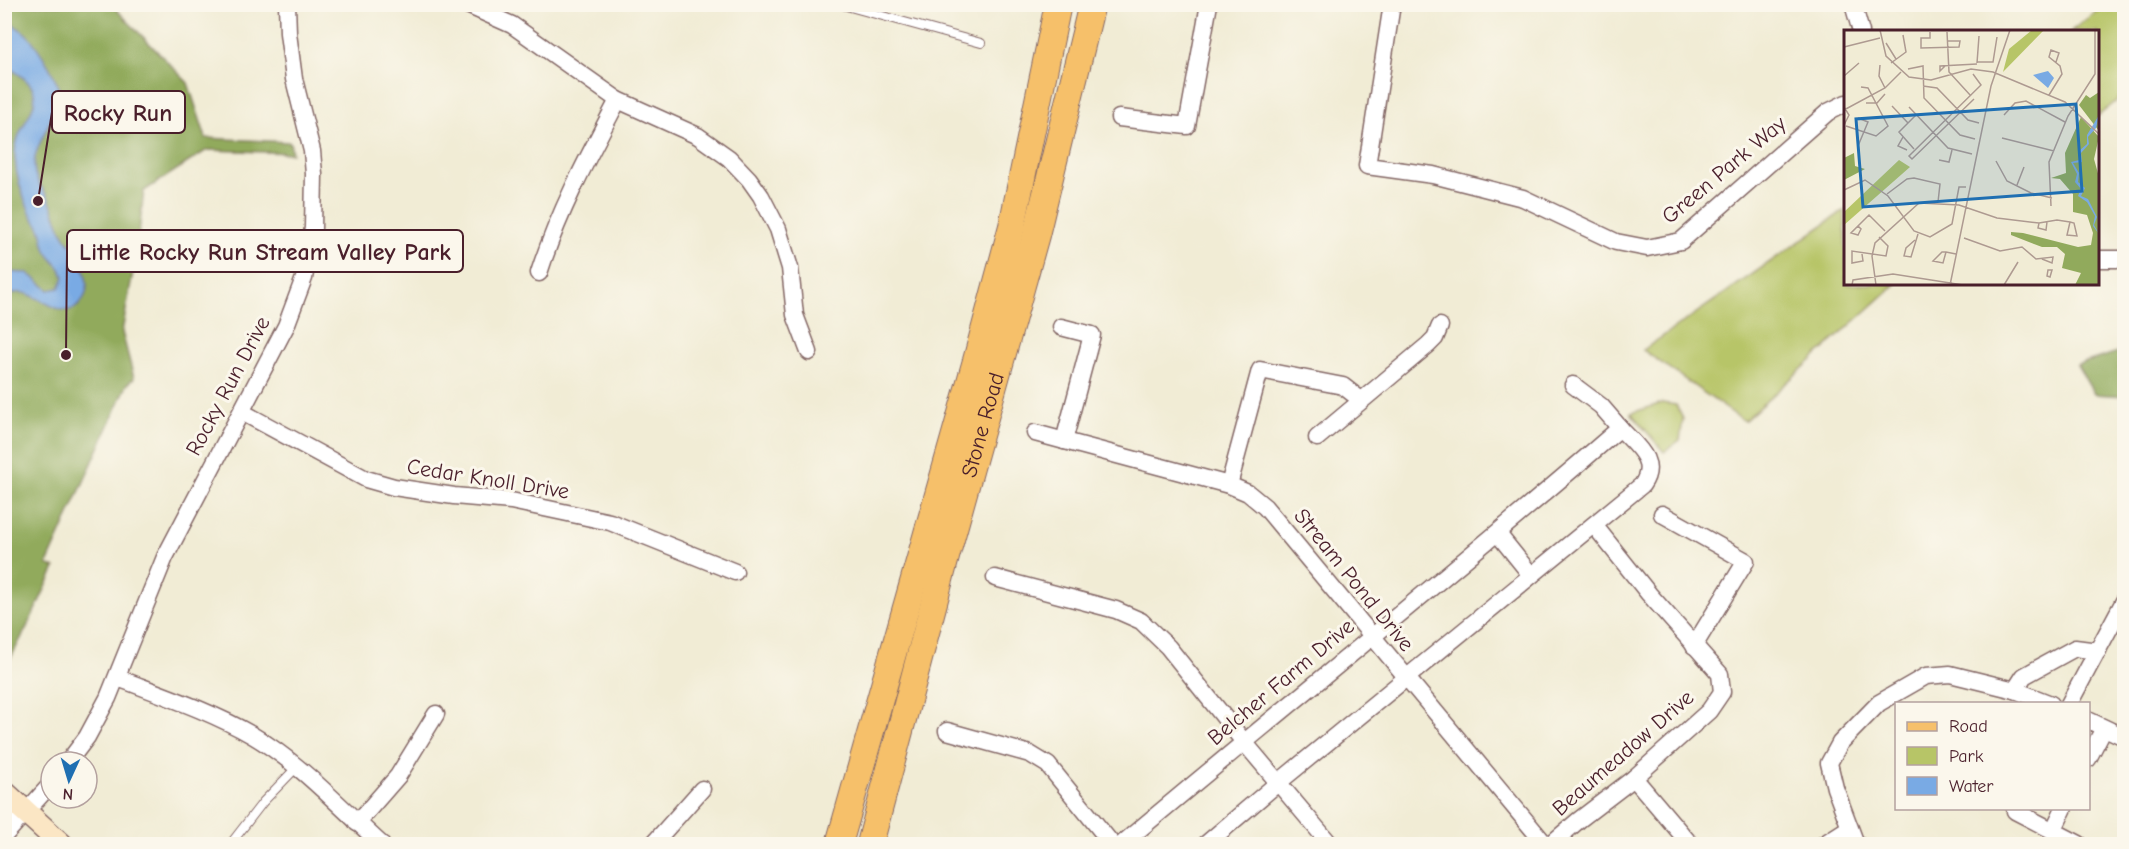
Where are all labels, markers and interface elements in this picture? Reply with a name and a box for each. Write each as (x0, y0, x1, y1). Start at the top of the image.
inset map (1844, 30, 2099, 285)
callout: Rocky Run (52, 91, 185, 133)
text: Rocky Run (64, 99, 172, 127)
street label: Green Park Way (1657, 110, 1791, 229)
callout: Little Rocky Run Stream Valley Park (67, 230, 463, 272)
text: Little Rocky Run Stream Valley Park (79, 238, 451, 266)
street label: Rocky Run Drive (180, 312, 276, 460)
street label: Stone Road (956, 370, 1010, 480)
street label: Cedar Knoll Drive (405, 453, 571, 505)
street label: Stream Pond Drive (1288, 503, 1420, 657)
street label: Belcher Farm Drive (1202, 613, 1360, 751)
street label: Beaumeadow Drive (1547, 685, 1699, 821)
legend (1895, 702, 2090, 810)
text: Road (1949, 716, 1988, 737)
text: Park (1949, 746, 1984, 767)
north arrow (39, 750, 99, 810)
text: Water (1949, 776, 1994, 797)
text: N (62, 785, 74, 803)

